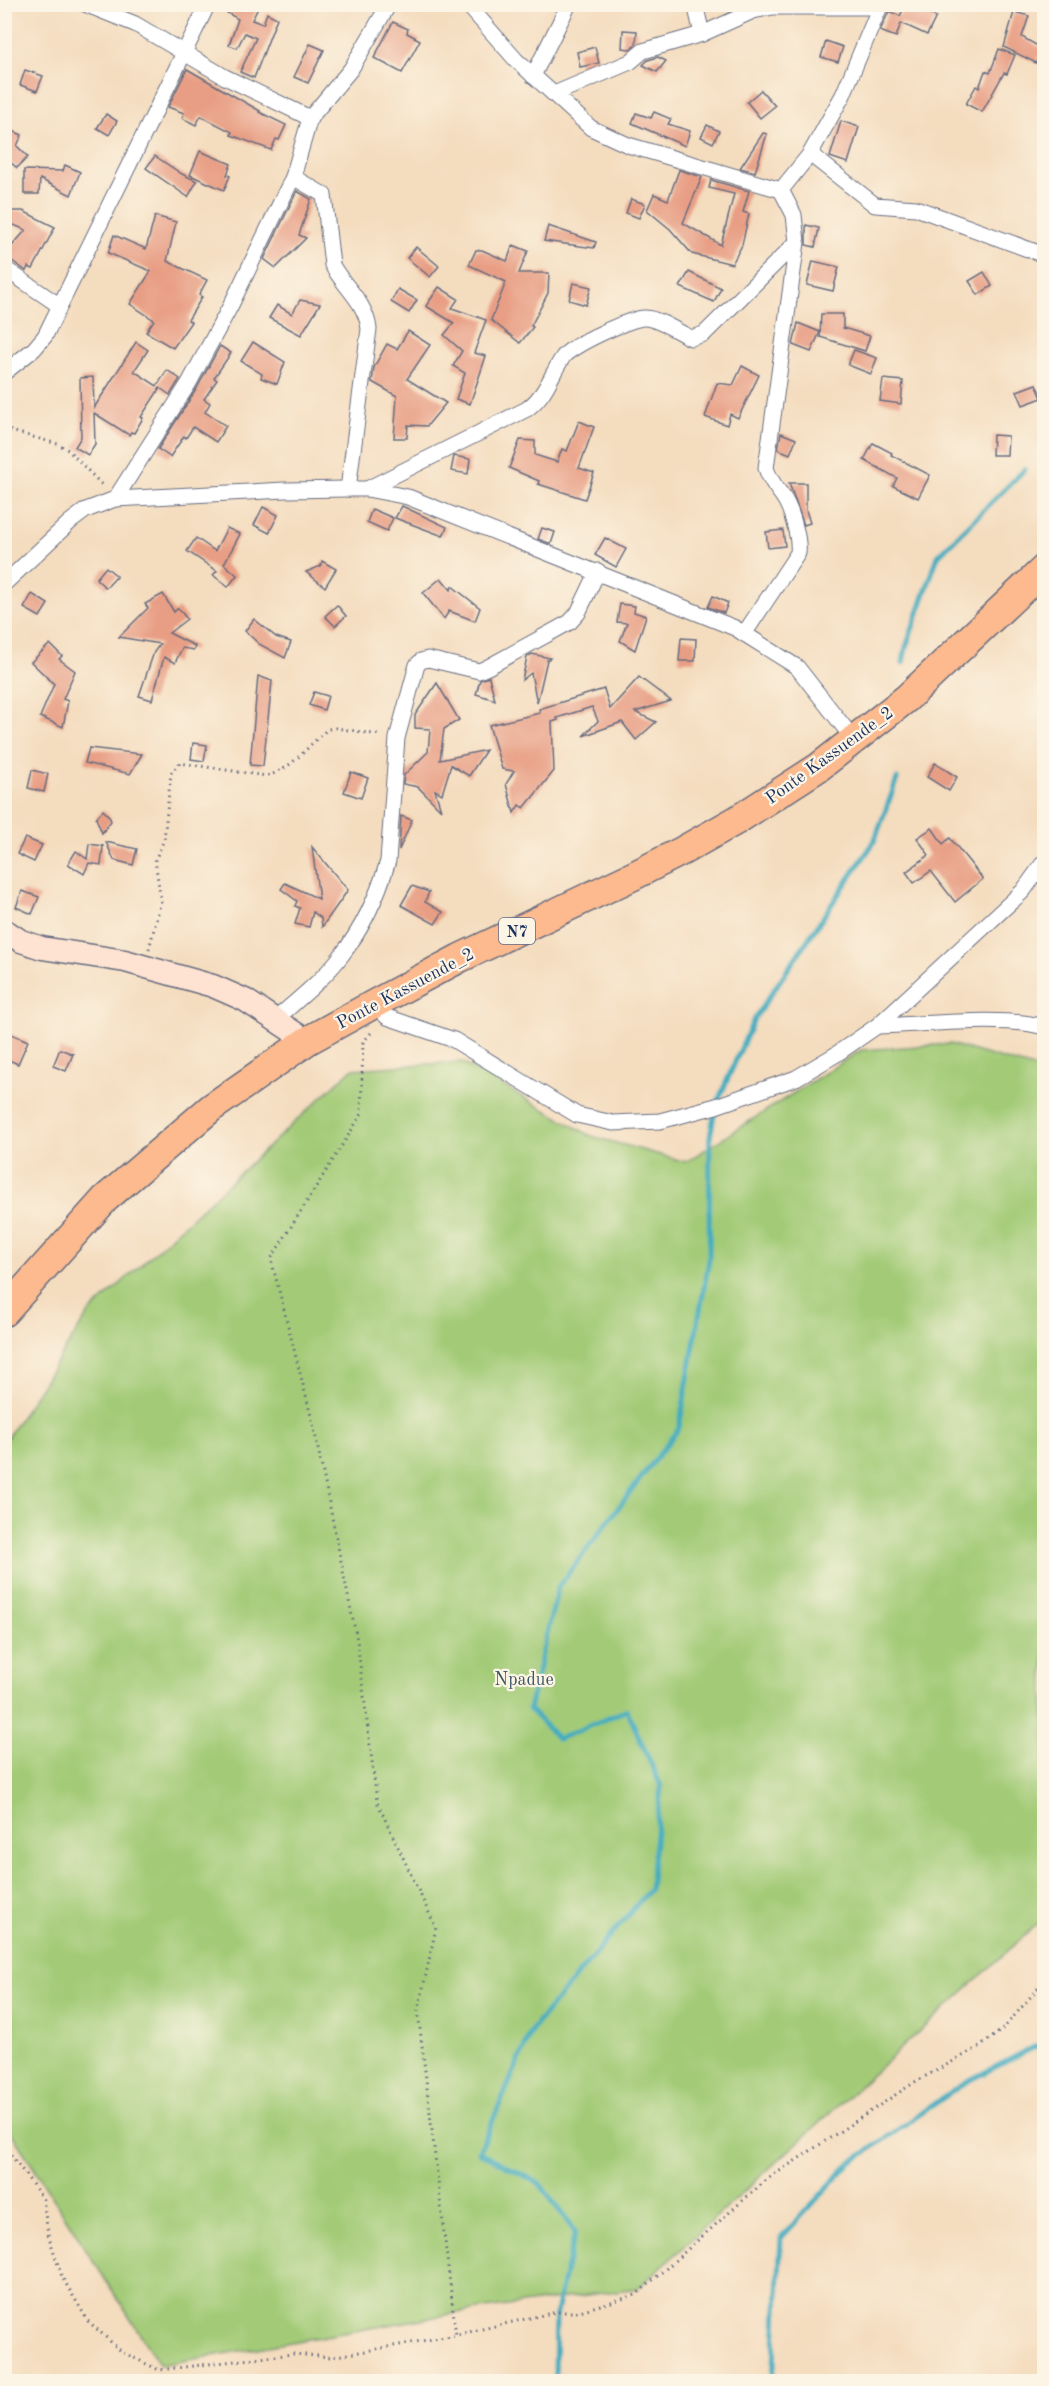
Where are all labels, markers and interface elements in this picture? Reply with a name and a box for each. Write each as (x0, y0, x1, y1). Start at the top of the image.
street label: Ponte Kassuende_2 (762, 704, 897, 808)
road number: N7 (499, 918, 535, 944)
street label: Ponte Kassuende_2 (334, 945, 477, 1033)
park label: Npadue (494, 1671, 554, 1689)

